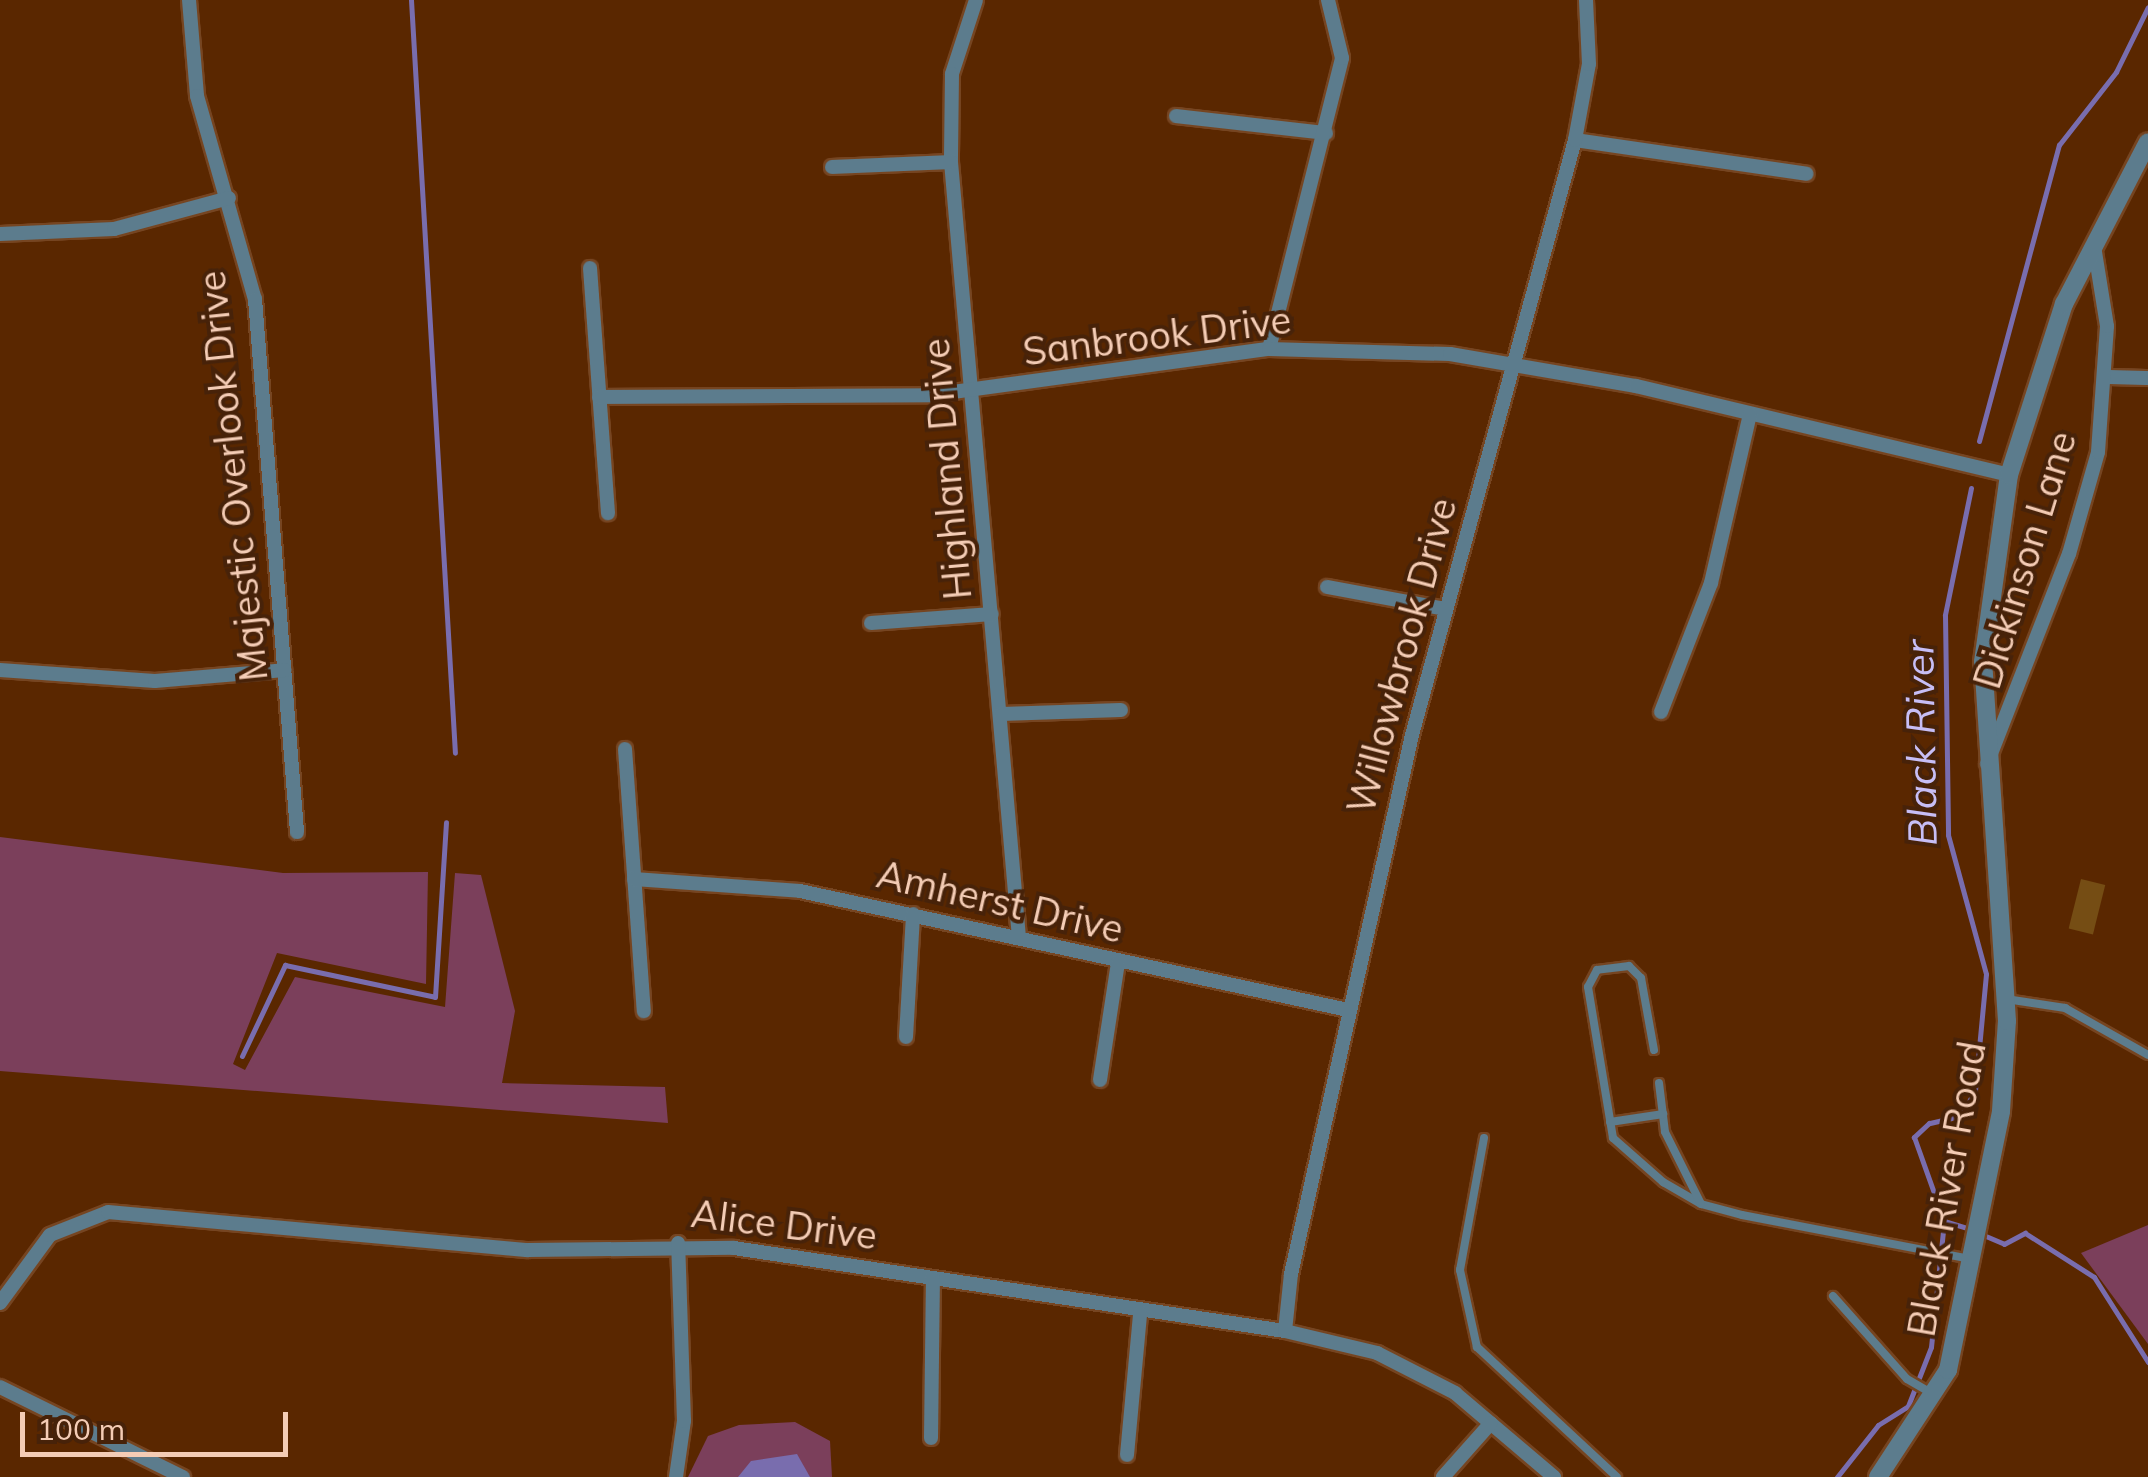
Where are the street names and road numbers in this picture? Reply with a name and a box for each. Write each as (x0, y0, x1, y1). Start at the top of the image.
street label: Majestic Overlook Drive (189, 269, 277, 683)
street label: Sanbrook Drive (1020, 297, 1294, 375)
street label: Highland Drive (913, 337, 981, 601)
street label: Dickinson Lane (1964, 426, 2086, 694)
street label: Willowbrook Drive (1338, 493, 1466, 819)
street label: Amherst Drive (872, 851, 1128, 953)
street label: Black River Road (1899, 1038, 1995, 1340)
street label: Alice Drive (689, 1191, 879, 1259)

